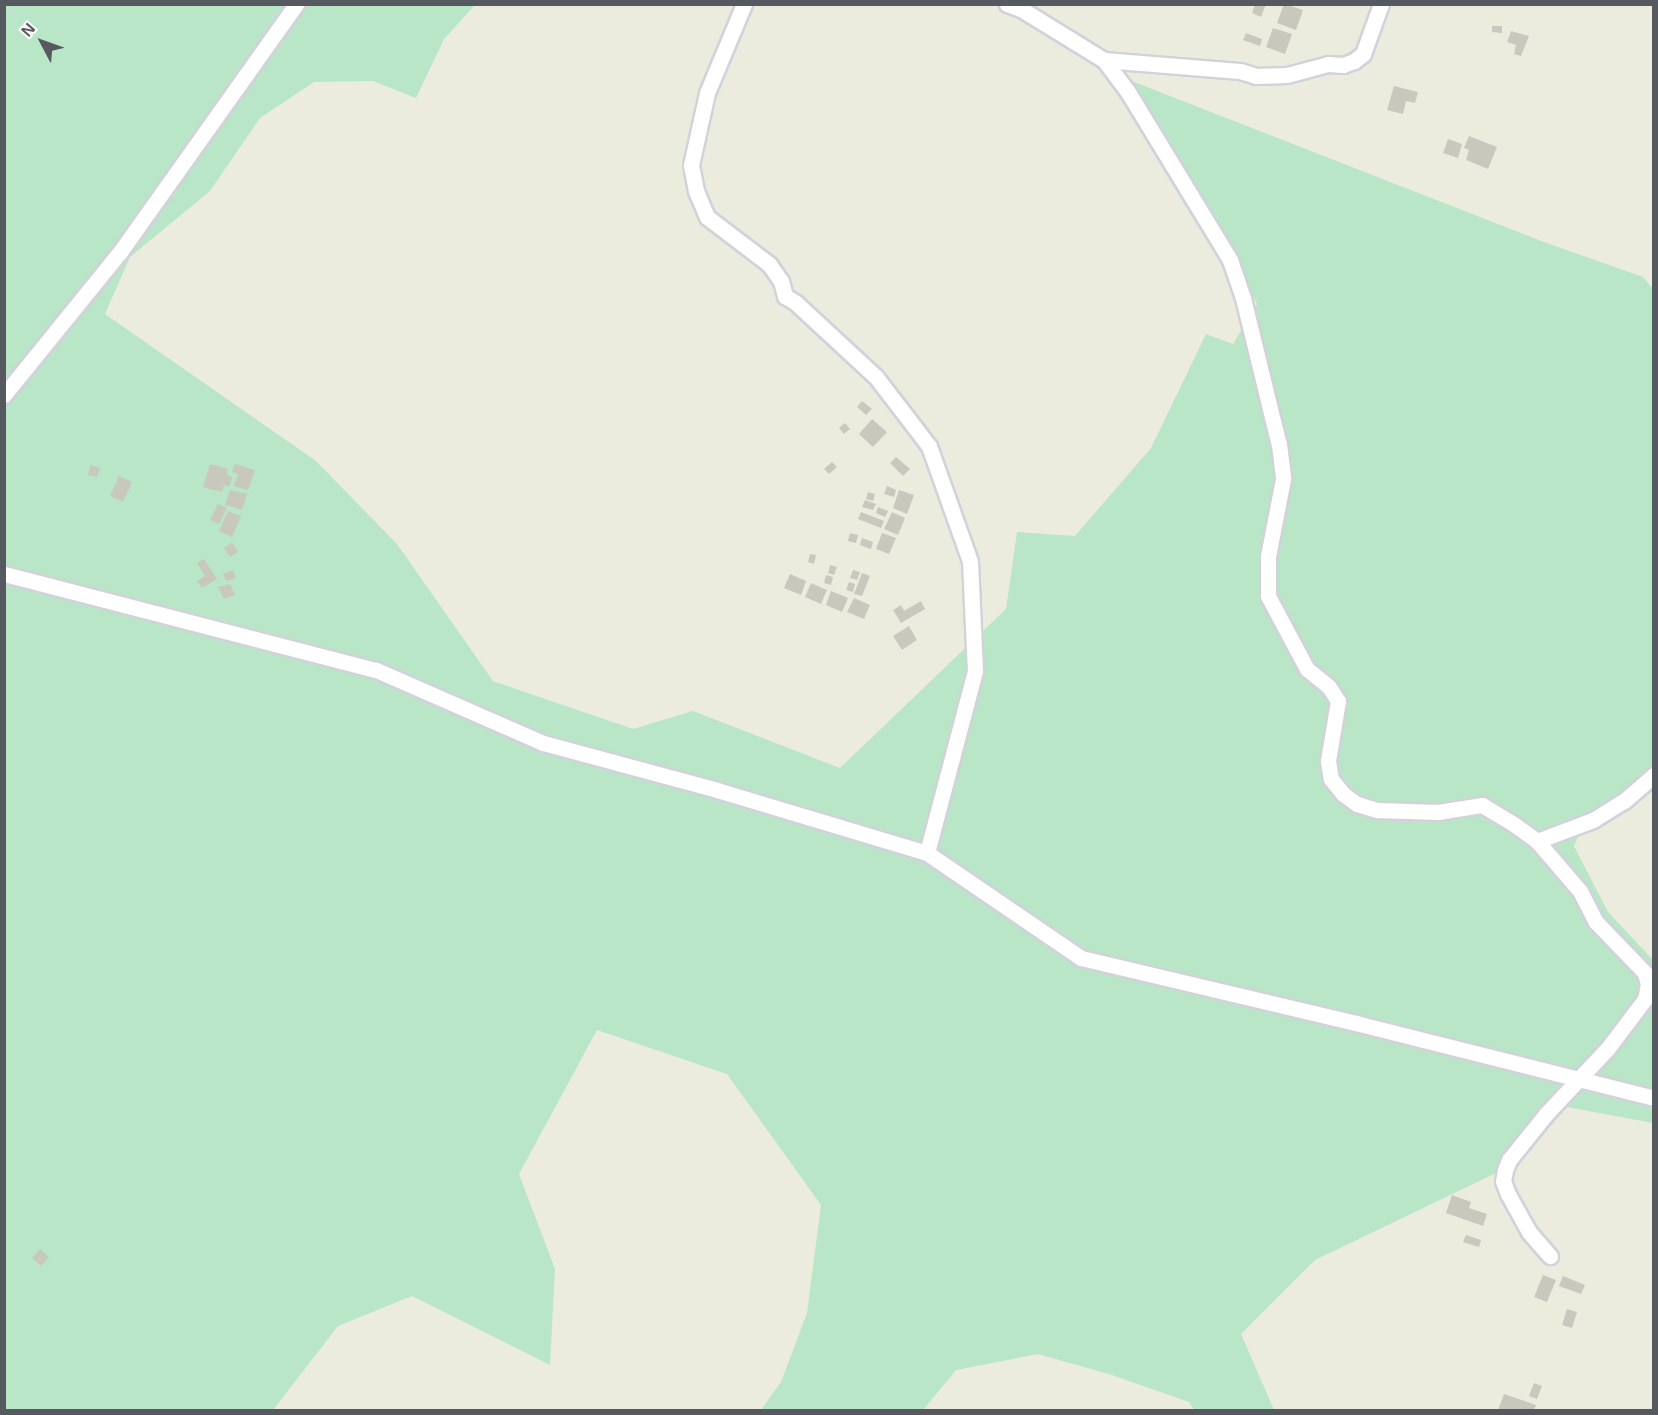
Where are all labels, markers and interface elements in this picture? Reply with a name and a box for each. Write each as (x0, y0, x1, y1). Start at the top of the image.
north arrow (12, 12, 72, 72)
text: N (18, 20, 38, 40)

